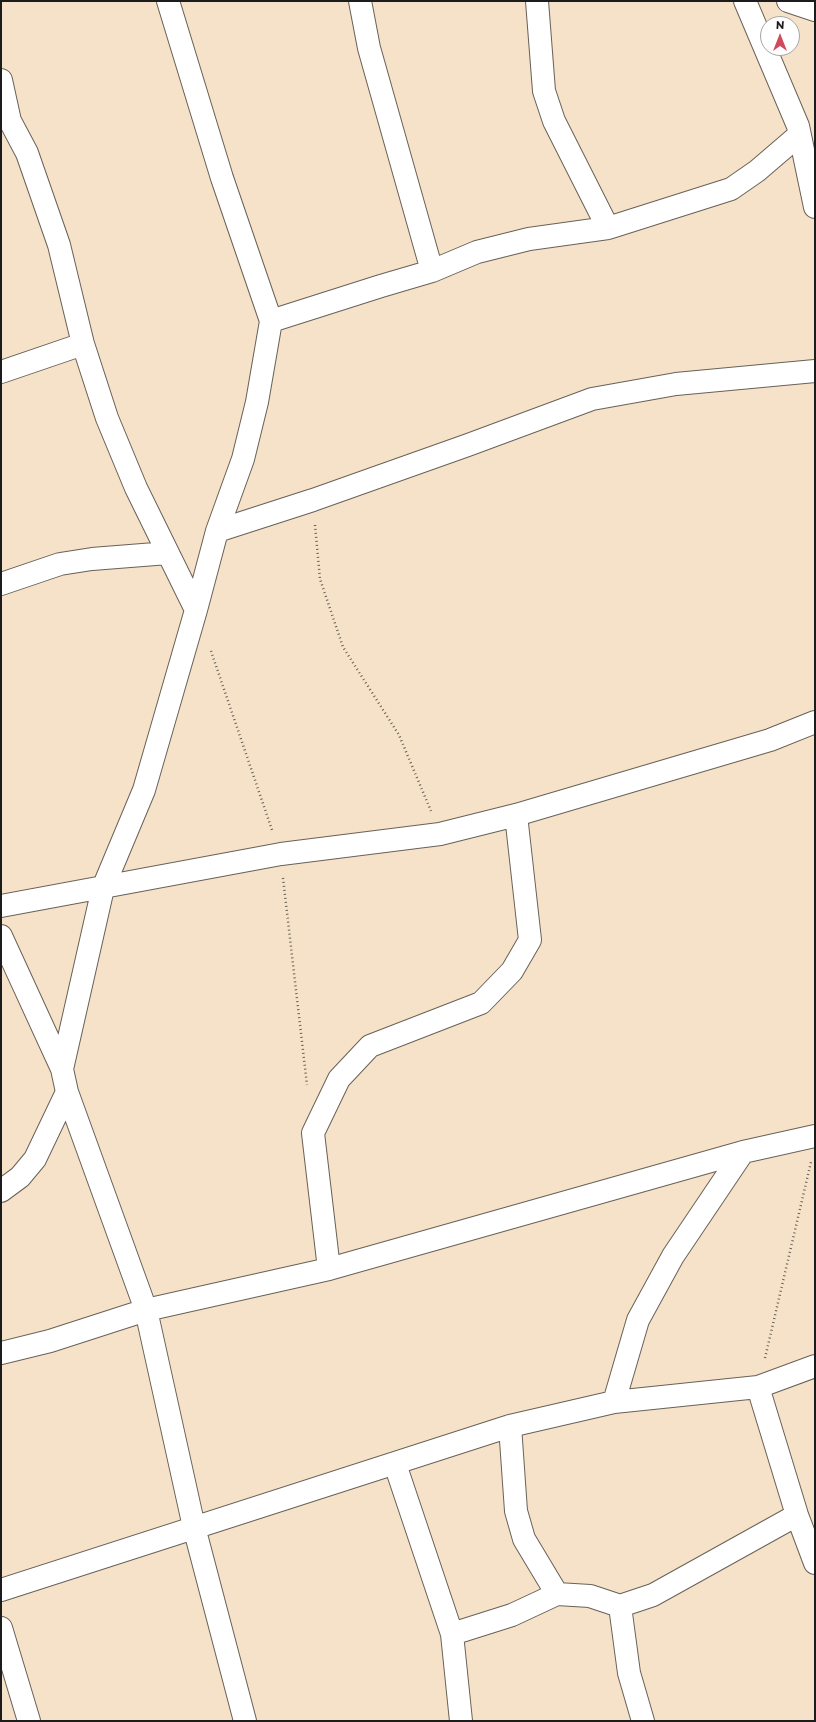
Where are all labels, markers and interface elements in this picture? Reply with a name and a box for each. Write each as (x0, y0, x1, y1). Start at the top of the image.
north arrow (760, 16, 800, 56)
text: N (776, 16, 784, 33)

